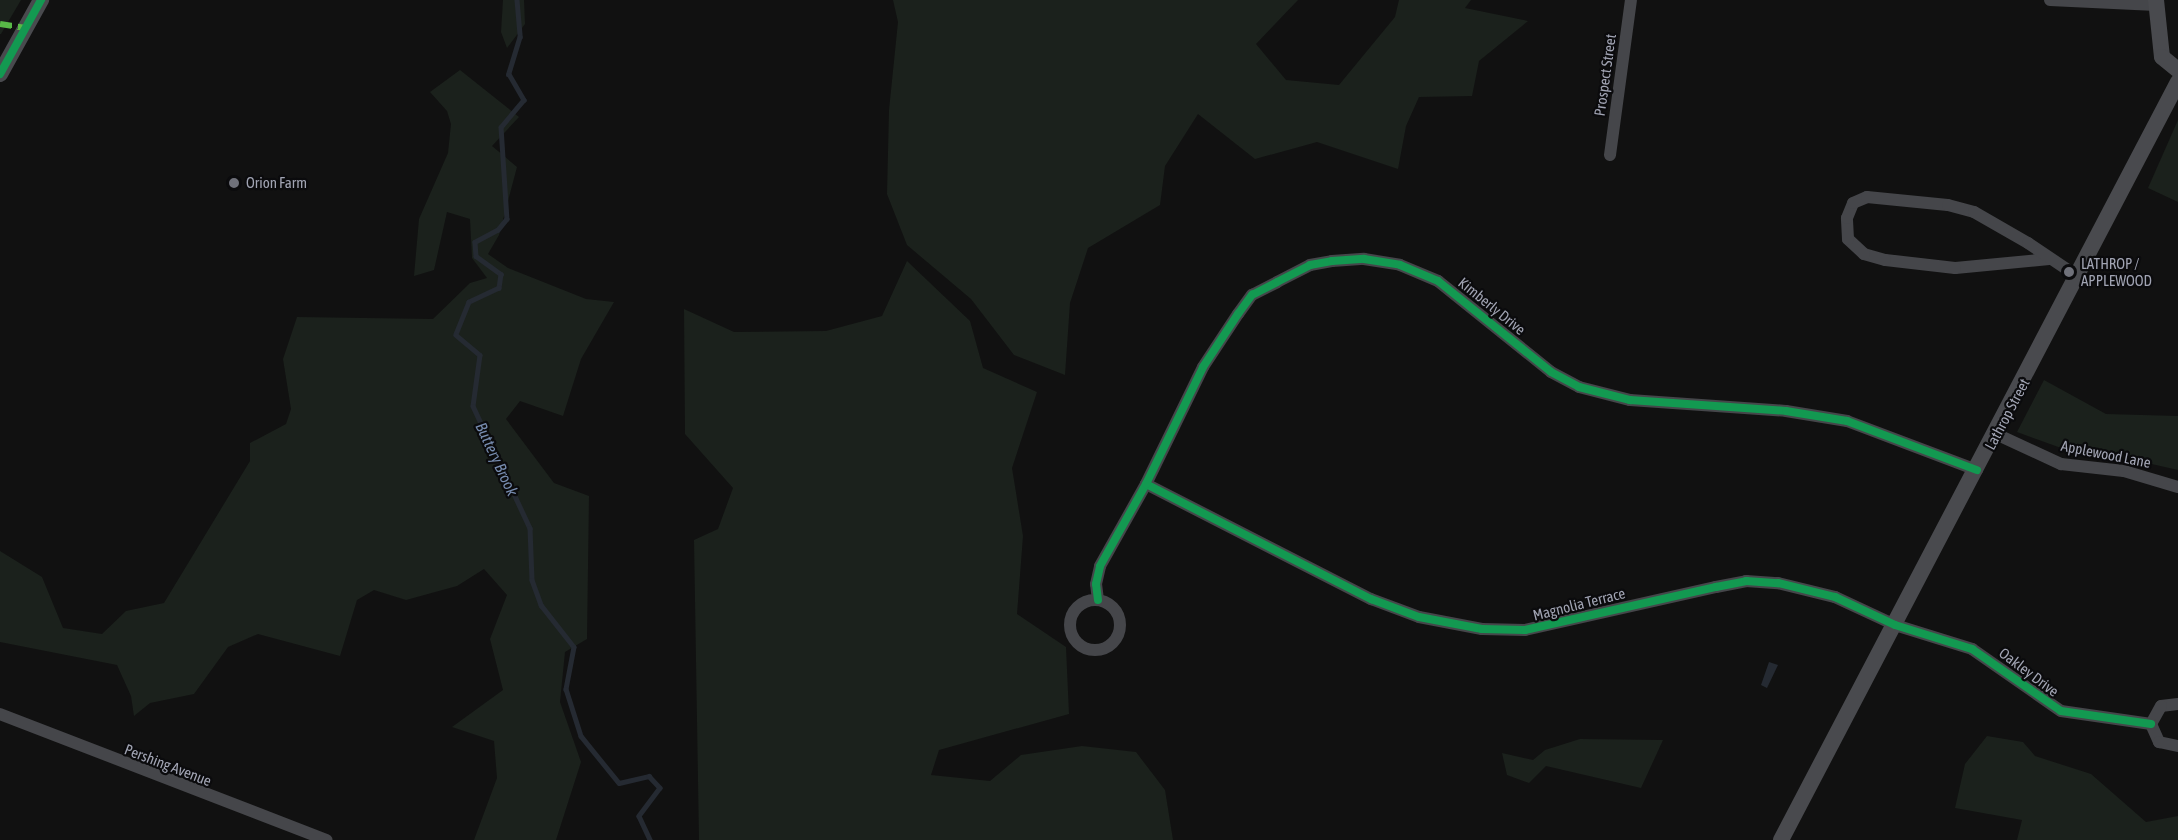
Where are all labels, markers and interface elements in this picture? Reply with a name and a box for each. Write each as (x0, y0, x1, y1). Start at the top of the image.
street label: Prospect Street (1590, 33, 1620, 117)
place label: Orion Farm (246, 174, 307, 192)
marker: Orion Farm (227, 176, 241, 190)
place label: LATHROP / APPLEWOOD (2081, 254, 2152, 289)
marker: LATHROP / APPLEWOOD (2062, 265, 2076, 279)
street label: Kimberly Drive (1455, 273, 1529, 339)
street label: Lathrop Street (1981, 375, 2033, 453)
water label: Buttery Brook (472, 419, 522, 499)
street label: Applewood Lane (2060, 436, 2152, 472)
street label: Magnolia Terrace (1531, 584, 1627, 624)
street label: Oakley Drive (1996, 644, 2062, 700)
street label: Pershing Avenue (122, 740, 214, 790)

